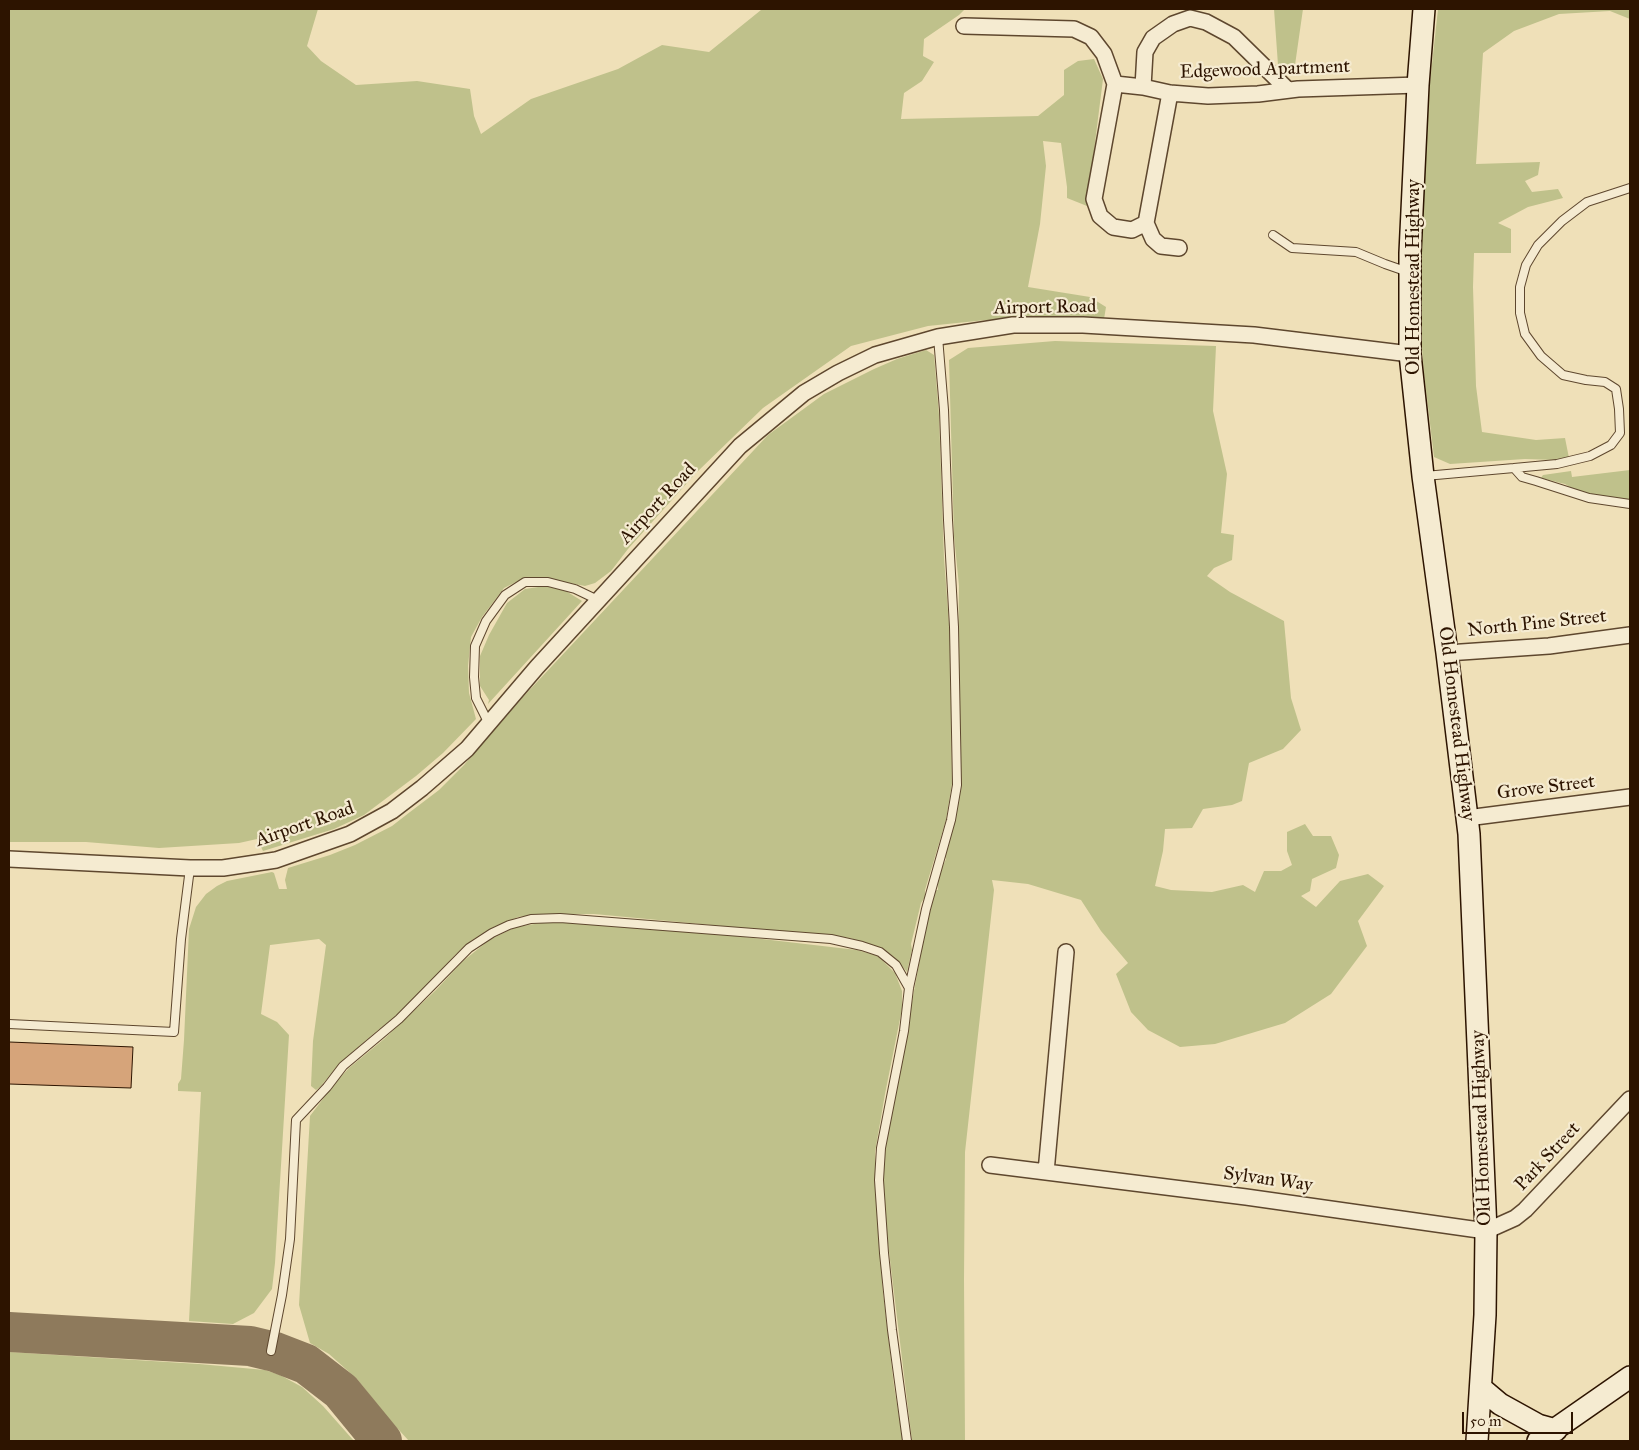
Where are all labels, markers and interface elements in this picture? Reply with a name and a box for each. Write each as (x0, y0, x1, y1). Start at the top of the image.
street label: Edgewood Apartment (1180, 56, 1350, 84)
street label: Old Homestead Highway (1403, 179, 1425, 375)
street label: Airport Road (993, 296, 1097, 320)
street label: Airport Road (615, 459, 701, 549)
street label: North Pine Street (1466, 605, 1608, 643)
street label: Old Homestead Highway (1433, 625, 1479, 823)
street label: Grove Street (1496, 771, 1596, 805)
street label: Airport Road (253, 797, 357, 853)
street label: Old Homestead Highway (1467, 1030, 1497, 1226)
street label: Park Street (1510, 1118, 1586, 1196)
street label: Sylvan Way (1222, 1162, 1314, 1198)
scale bar (1464, 1402, 1575, 1434)
text: 50 m (1470, 1412, 1502, 1430)

